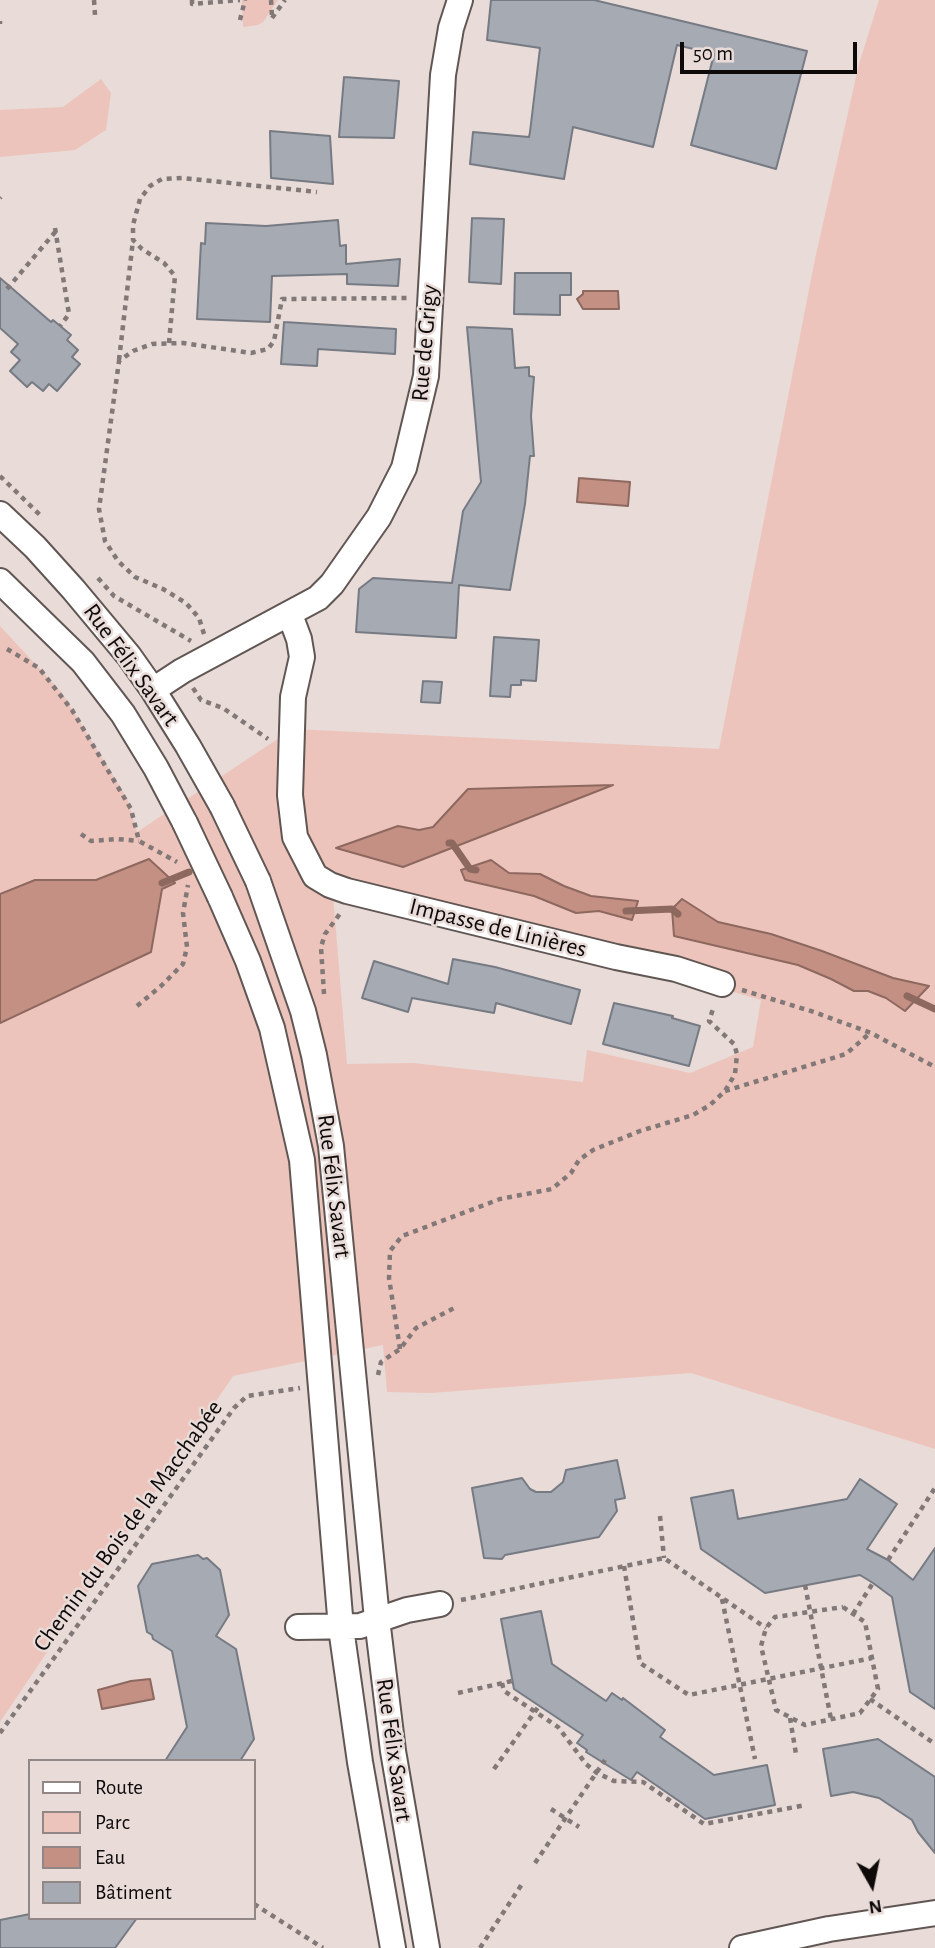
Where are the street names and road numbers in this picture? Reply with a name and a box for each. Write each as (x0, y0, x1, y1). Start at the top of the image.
street label: Rue de Grigy (406, 283, 444, 403)
street label: Rue Félix Savart (77, 598, 185, 732)
street label: Impasse de Linières (406, 892, 590, 964)
street label: Rue Félix Savart (311, 1113, 357, 1259)
street label: Chemin du Bois de la Macchabée (27, 1395, 229, 1657)
street label: Rue Félix Savart (370, 1676, 418, 1824)

